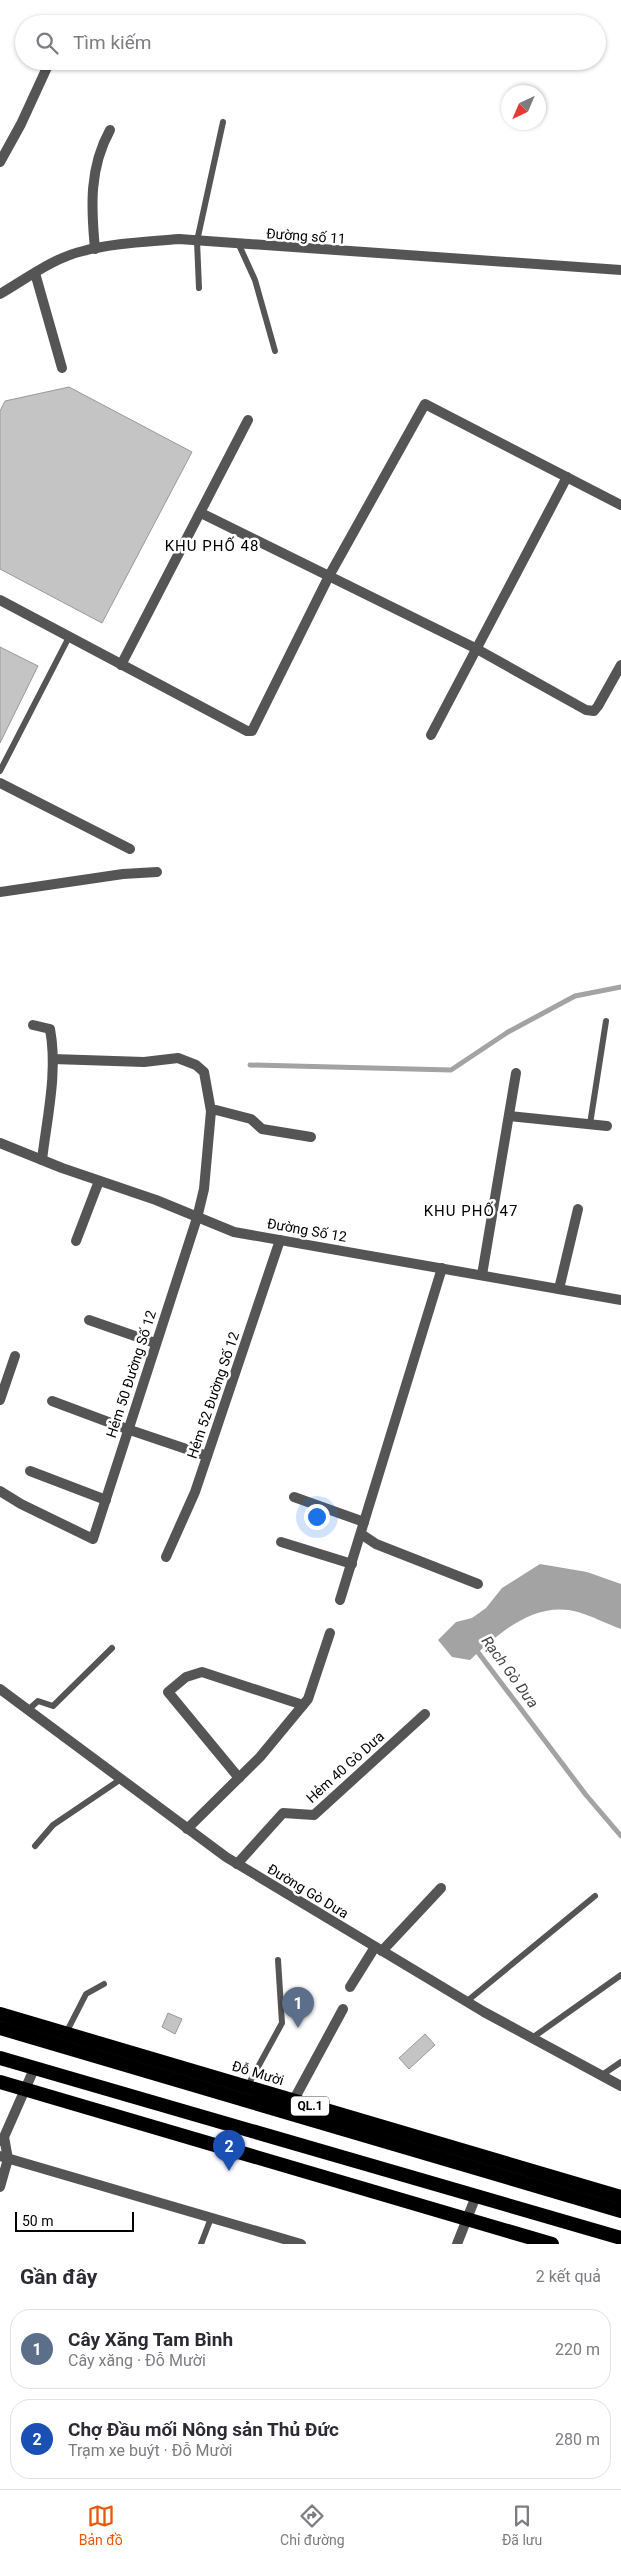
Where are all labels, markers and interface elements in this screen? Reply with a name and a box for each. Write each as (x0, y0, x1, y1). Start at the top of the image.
search box (15, 15, 606, 70)
icon: search (33, 29, 61, 57)
text: Tìm kiếm (73, 31, 151, 54)
north arrow (501, 85, 546, 130)
street label: Đường số 11 (266, 225, 346, 247)
district label: KHU PHỐ 48 (165, 536, 259, 555)
district label: KHU PHỐ 47 (424, 1201, 518, 1220)
street label: Đường Số 12 (266, 1215, 348, 1245)
street label: Hẻm 50 Đường Số 12 (103, 1308, 159, 1440)
street label: Hẻm 52 Đường Số 12 (184, 1329, 242, 1460)
your location (304, 1504, 330, 1530)
water label: Rạch Gò Dưa (478, 1633, 542, 1712)
street label: Hẻm 40 Gò Dưa (303, 1728, 387, 1806)
street label: Đường Gò Dưa (265, 1861, 351, 1921)
pin: 1 (282, 1987, 314, 2028)
street label: Đỗ Mười (230, 2058, 286, 2088)
road number: QL.1 (291, 2096, 329, 2116)
pin: 2 (213, 2130, 245, 2171)
scale bar (15, 2209, 134, 2232)
text: 50 m (22, 2213, 54, 2229)
text: Gần đây (20, 2265, 97, 2289)
text: 2 kết quả (536, 2267, 601, 2286)
text: Cây Xăng Tam Bình (68, 2328, 233, 2351)
text: 1 (32, 2340, 42, 2359)
text: 220 m (555, 2340, 600, 2359)
text: Cây xăng · Đỗ Mười (68, 2351, 206, 2370)
text: Chợ Đầu mối Nông sản Thủ Đức (68, 2418, 339, 2441)
text: 2 (32, 2430, 42, 2449)
text: 280 m (555, 2430, 600, 2449)
text: Trạm xe buýt · Đỗ Mười (68, 2441, 232, 2460)
tab: Bản đồ (79, 2502, 123, 2548)
tab: Chỉ đường (280, 2502, 345, 2548)
tab: Đã lưu (502, 2502, 542, 2548)

